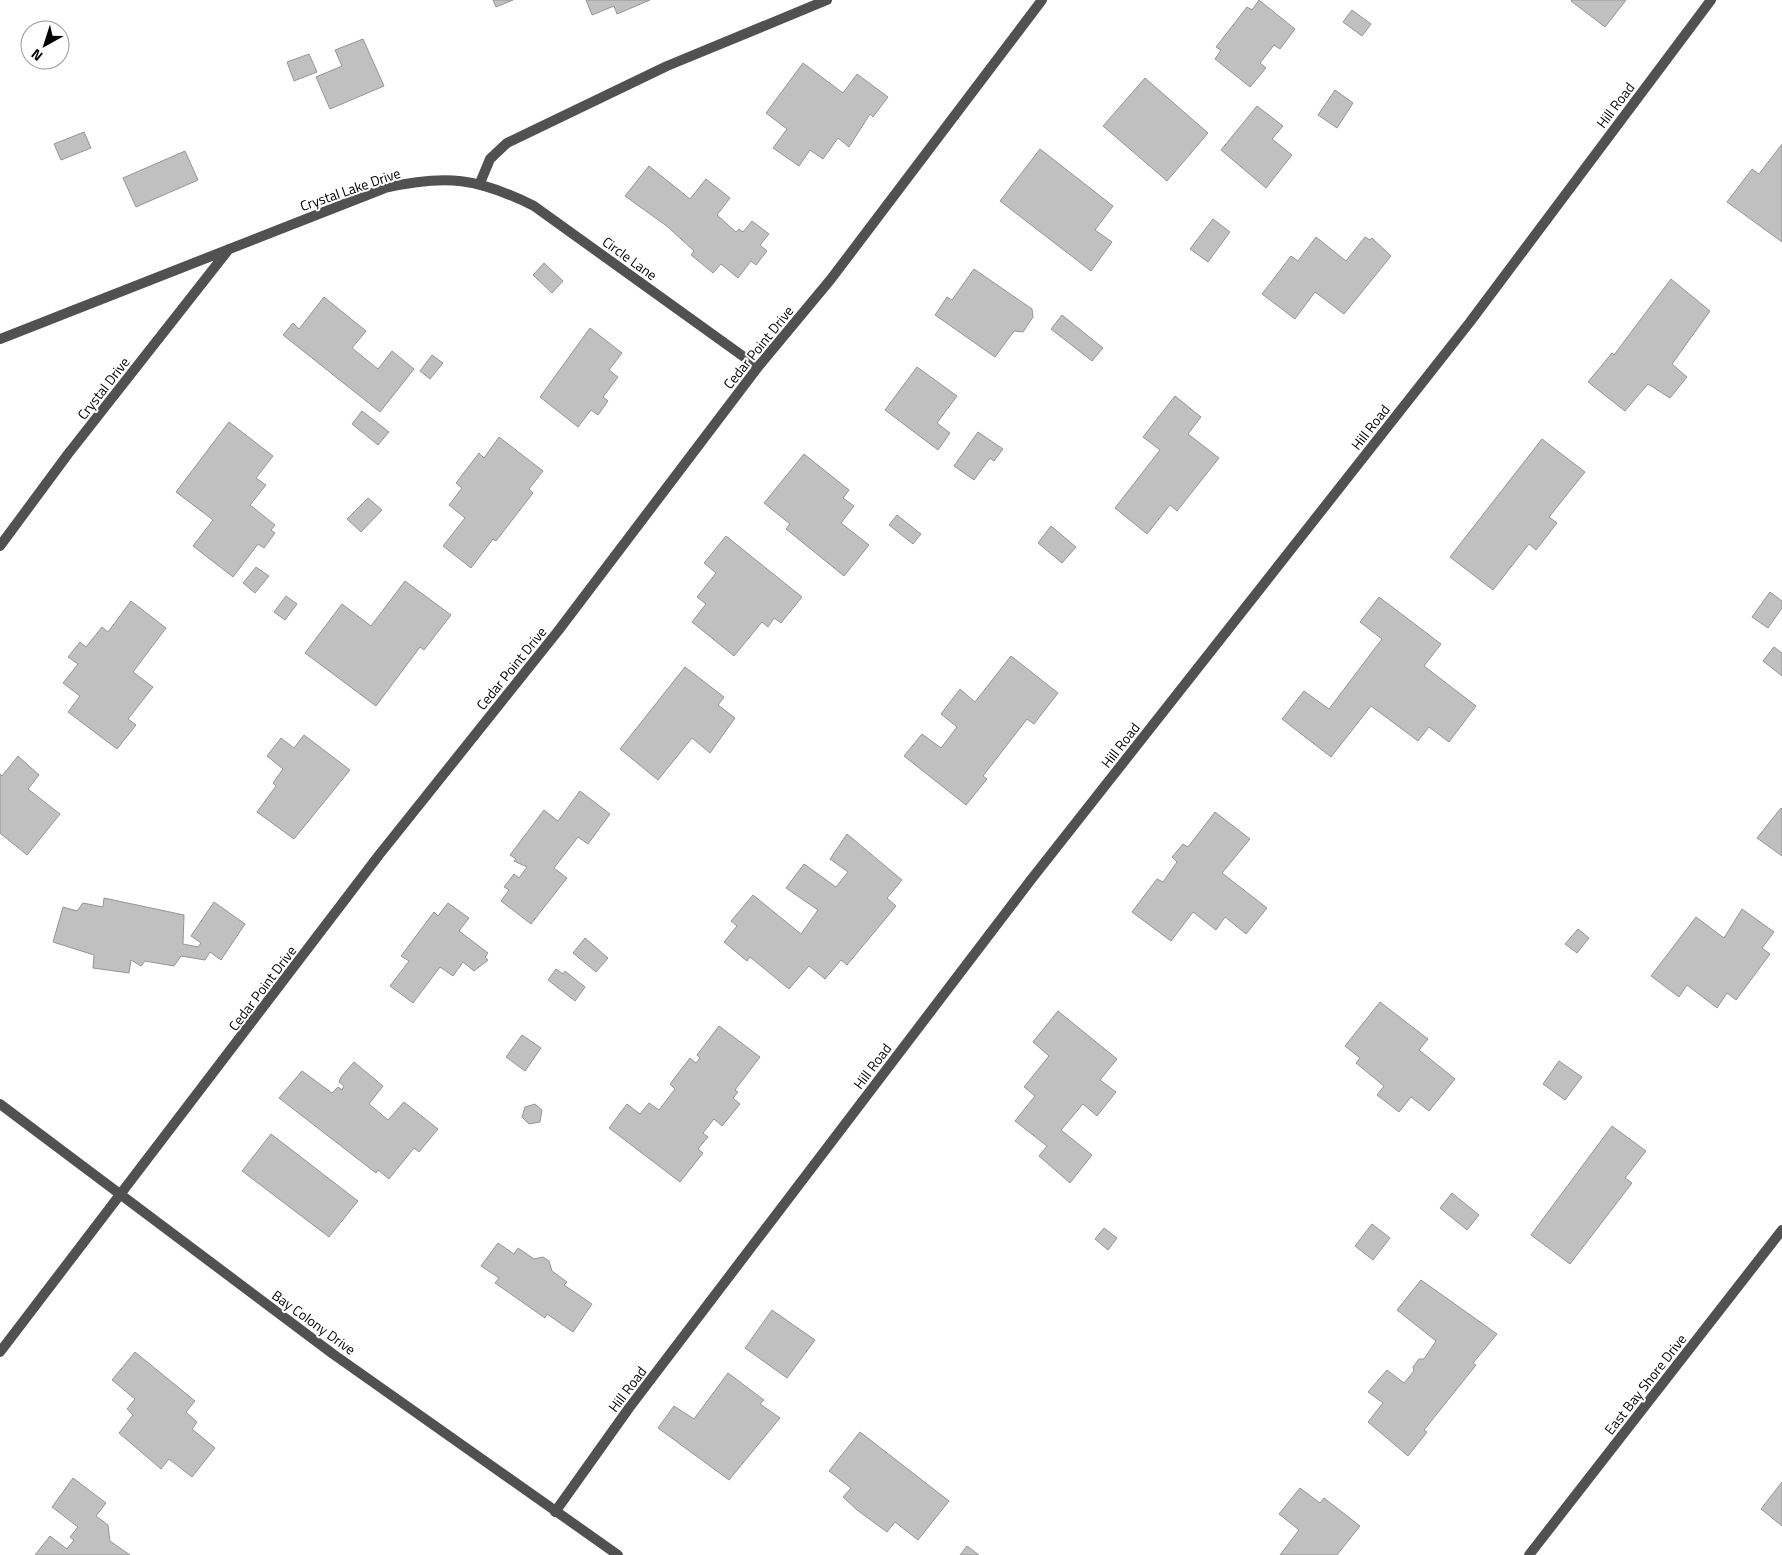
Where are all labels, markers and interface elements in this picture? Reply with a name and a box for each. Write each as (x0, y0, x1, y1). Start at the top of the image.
north arrow (20, 20, 70, 70)
text: N (26, 44, 47, 67)
street label: Hill Road (1591, 78, 1639, 132)
street label: Crystal Lake Drive (297, 162, 403, 216)
street label: Circle Lane (598, 231, 662, 285)
street label: Cedar Point Drive (718, 301, 798, 393)
street label: Crystal Drive (72, 352, 134, 424)
street label: Hill Road (1346, 400, 1394, 454)
street label: Cedar Point Drive (471, 622, 551, 714)
street label: Hill Road (1096, 718, 1144, 772)
street label: Cedar Point Drive (223, 941, 301, 1035)
street label: Hill Road (848, 1039, 896, 1093)
street label: Bay Colony Drive (268, 1284, 360, 1360)
street label: East Bay Shore Drive (1599, 1329, 1691, 1439)
street label: Hill Road (603, 1362, 651, 1416)

